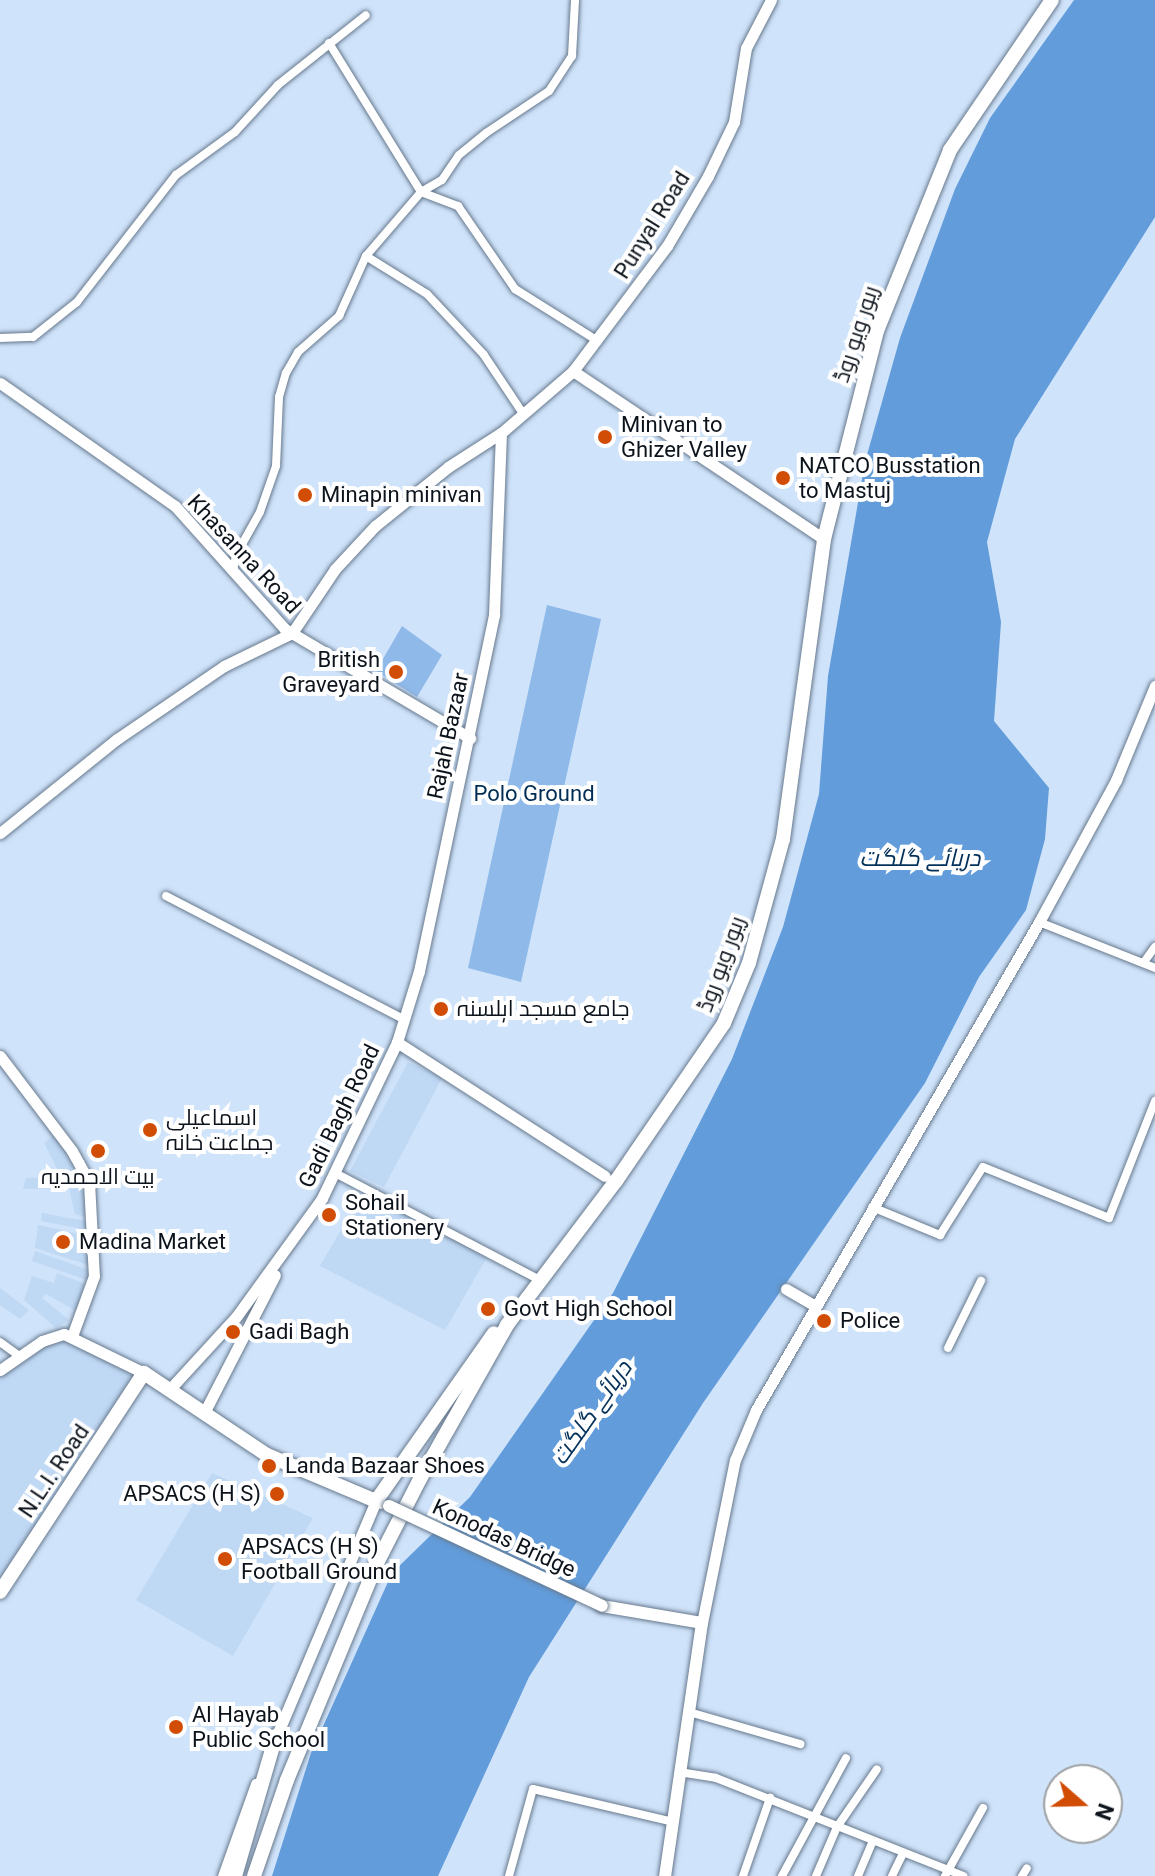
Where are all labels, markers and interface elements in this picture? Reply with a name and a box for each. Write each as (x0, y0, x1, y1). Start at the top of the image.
street label: Punyal Road (609, 166, 695, 284)
street label: ریور ویو روڈ (828, 282, 884, 386)
place label: Minivan to Ghizer Valley (621, 411, 747, 462)
marker: Minivan to Ghizer Valley (596, 428, 614, 446)
place label: NATCO Busstation to Mastuj (799, 452, 981, 504)
marker: NATCO Busstation to Mastuj (774, 469, 792, 487)
place label: Minapin minivan (321, 482, 482, 508)
marker: Minapin minivan (296, 486, 314, 504)
street label: Khasanna Road (182, 489, 306, 619)
place label: British Graveyard (282, 646, 380, 698)
marker: British Graveyard (387, 663, 405, 681)
street label: Rajah Bazaar (422, 671, 474, 801)
park label: Polo Ground (473, 781, 595, 807)
water label: دریائے گلگت (860, 845, 980, 873)
street label: ریور ویو روڈ (691, 912, 751, 1016)
place label: جامع مسجد اہلسنہ (457, 996, 629, 1022)
marker: جامع مسجد اہلسنہ (432, 1000, 450, 1018)
street label: Gadi Bagh Road (293, 1040, 385, 1192)
place label: اسماعیلی جماعت خانہ (166, 1104, 273, 1156)
marker: اسماعیلی جماعت خانہ (141, 1121, 159, 1139)
marker: بیت الاحمدیہ (89, 1142, 107, 1160)
place label: بیت الاحمدیہ (41, 1164, 155, 1190)
place label: Sohail Stationery (345, 1189, 444, 1240)
marker: Sohail Stationery (320, 1206, 338, 1224)
place label: Madina Market (79, 1229, 226, 1255)
marker: Madina Market (54, 1233, 72, 1251)
place label: Govt High School (504, 1296, 673, 1322)
marker: Govt High School (479, 1300, 497, 1318)
place label: Police (840, 1308, 900, 1334)
marker: Police (815, 1312, 833, 1330)
place label: Gadi Bagh (249, 1319, 349, 1345)
marker: Gadi Bagh (224, 1323, 242, 1341)
water label: دریائے گلگت (546, 1355, 638, 1471)
street label: N.L.I. Road (13, 1419, 95, 1523)
place label: Landa Bazaar Shoes (285, 1453, 485, 1479)
marker: Landa Bazaar Shoes (260, 1457, 278, 1475)
place label: APSACS (H S) (123, 1481, 261, 1507)
marker: APSACS (H S) (268, 1485, 286, 1503)
street label: Konodas Bridge (428, 1493, 580, 1583)
place label: APSACS (H S) Football Ground (241, 1533, 397, 1584)
marker: APSACS (H S) Football Ground (216, 1550, 234, 1568)
place label: Al Hayab Public School (192, 1701, 325, 1752)
marker: Al Hayab Public School (167, 1718, 185, 1736)
north arrow (1043, 1764, 1123, 1844)
text: N (1090, 1800, 1119, 1823)

